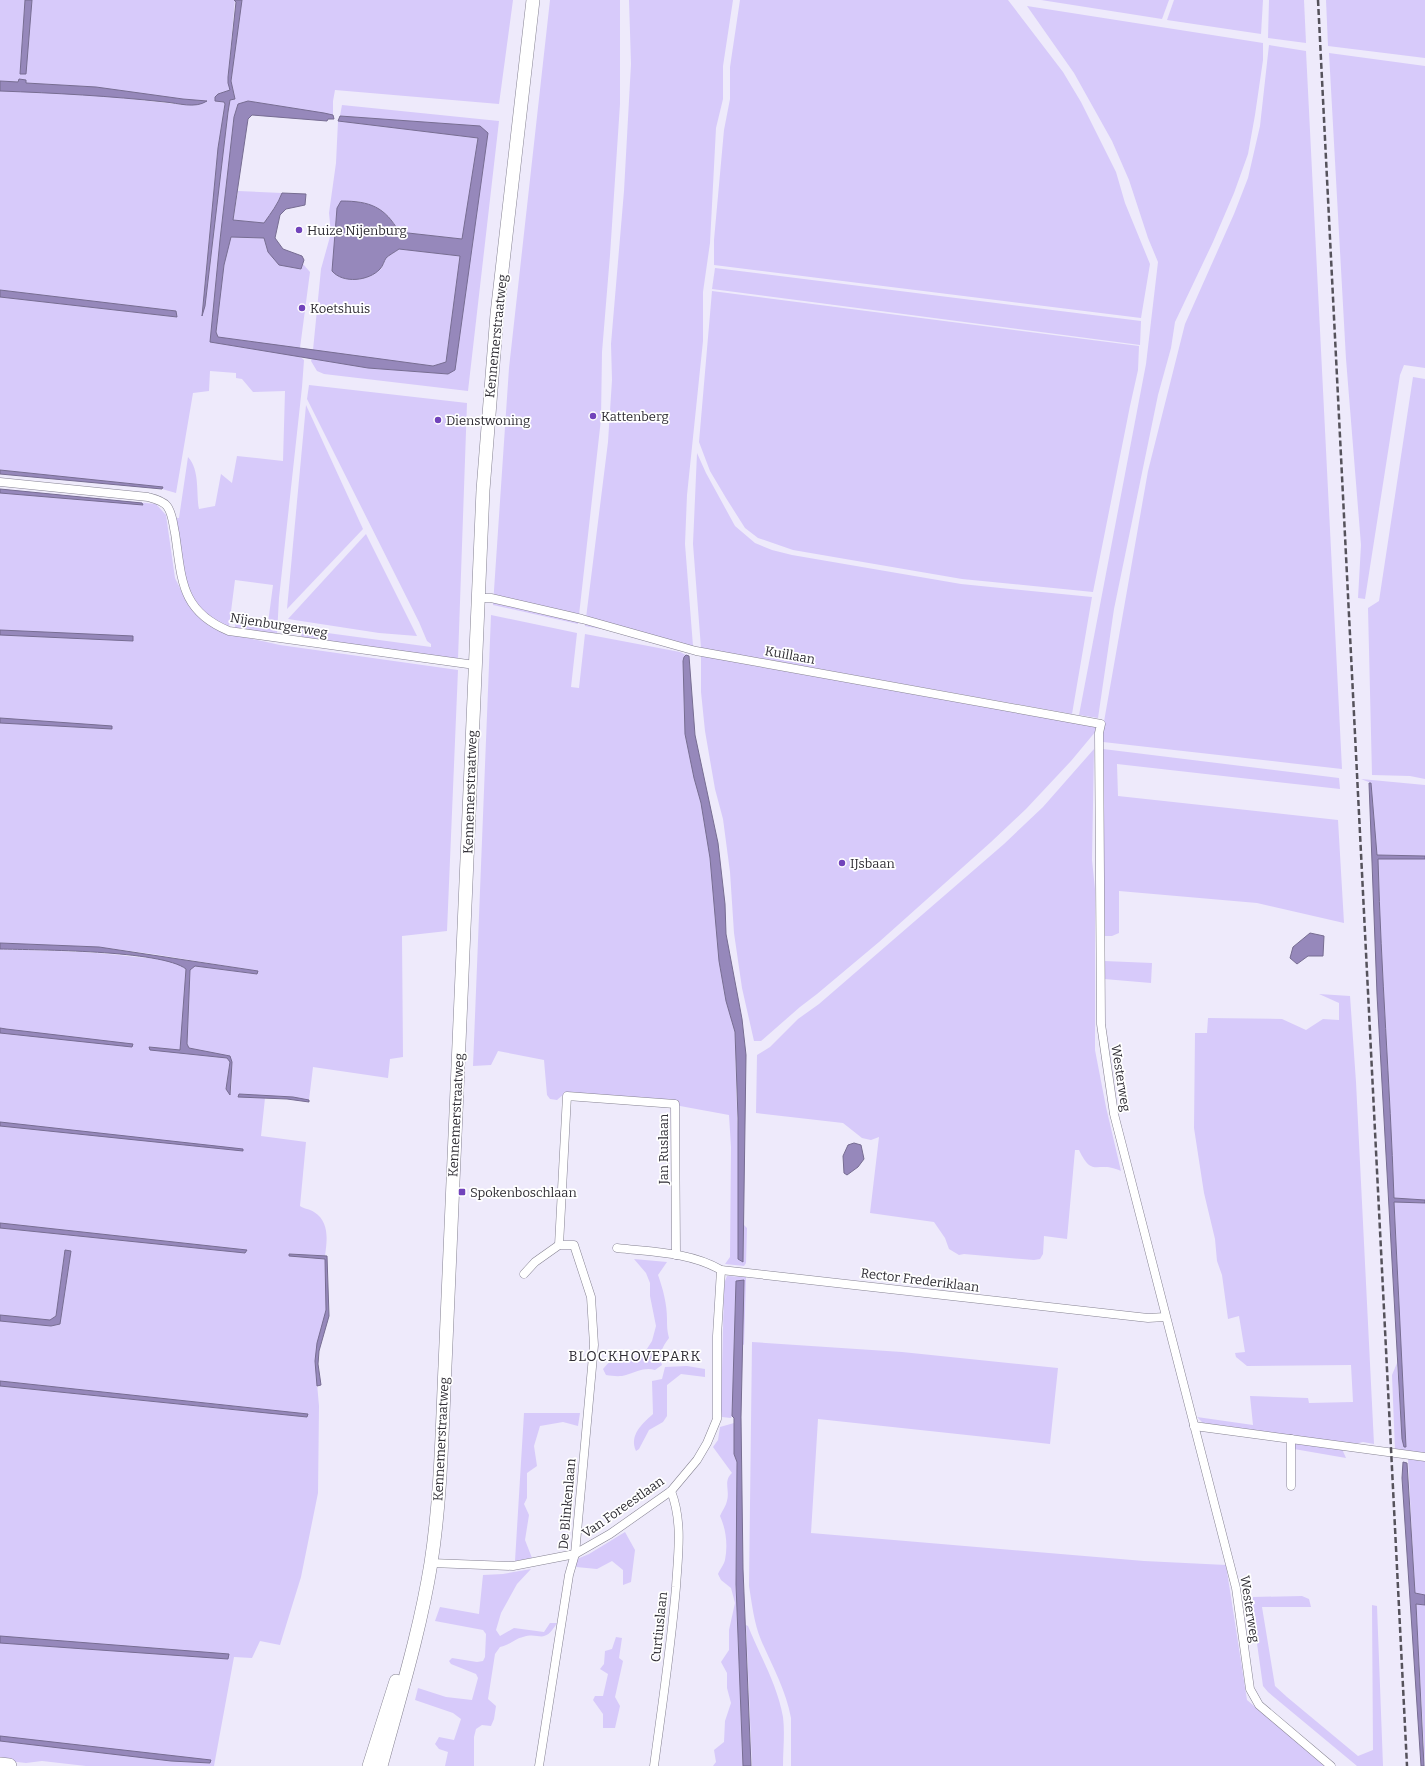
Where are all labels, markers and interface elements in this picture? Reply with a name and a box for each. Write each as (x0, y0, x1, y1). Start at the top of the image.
place label: Huize Nijenburg (307, 223, 407, 238)
marker: Huize Nijenburg (294, 225, 304, 235)
street label: Kennemerstraatweg (482, 274, 510, 398)
place label: Koetshuis (310, 301, 370, 316)
marker: Koetshuis (297, 303, 307, 313)
place label: Kattenberg (601, 409, 669, 424)
marker: Kattenberg (588, 411, 598, 421)
place label: Dienstwoning (446, 413, 530, 428)
marker: Dienstwoning (433, 415, 443, 425)
street label: Nijenburgerweg (229, 610, 329, 640)
street label: Kuillaan (764, 643, 817, 667)
street label: Kennemerstraatweg (460, 730, 480, 854)
place label: IJsbaan (850, 856, 896, 871)
marker: IJsbaan (837, 858, 847, 868)
street label: Westerweg (1108, 1043, 1134, 1113)
street label: Kennemerstraatweg (445, 1053, 467, 1177)
street label: Jan Ruslaan (656, 1113, 671, 1185)
place label: Spokenboschlaan (470, 1185, 577, 1200)
marker: Spokenboschlaan (457, 1187, 467, 1197)
street label: Rector Frederiklaan (860, 1265, 981, 1295)
district label: BLOCKHOVEPARK (569, 1348, 701, 1365)
street label: Kennemerstraatweg (430, 1377, 452, 1501)
street label: De Blinkenlaan (556, 1457, 579, 1550)
street label: Van Foreestlaan (579, 1473, 667, 1541)
street label: Westerweg (1237, 1574, 1263, 1644)
street label: Curtiuslaan (648, 1590, 670, 1663)

